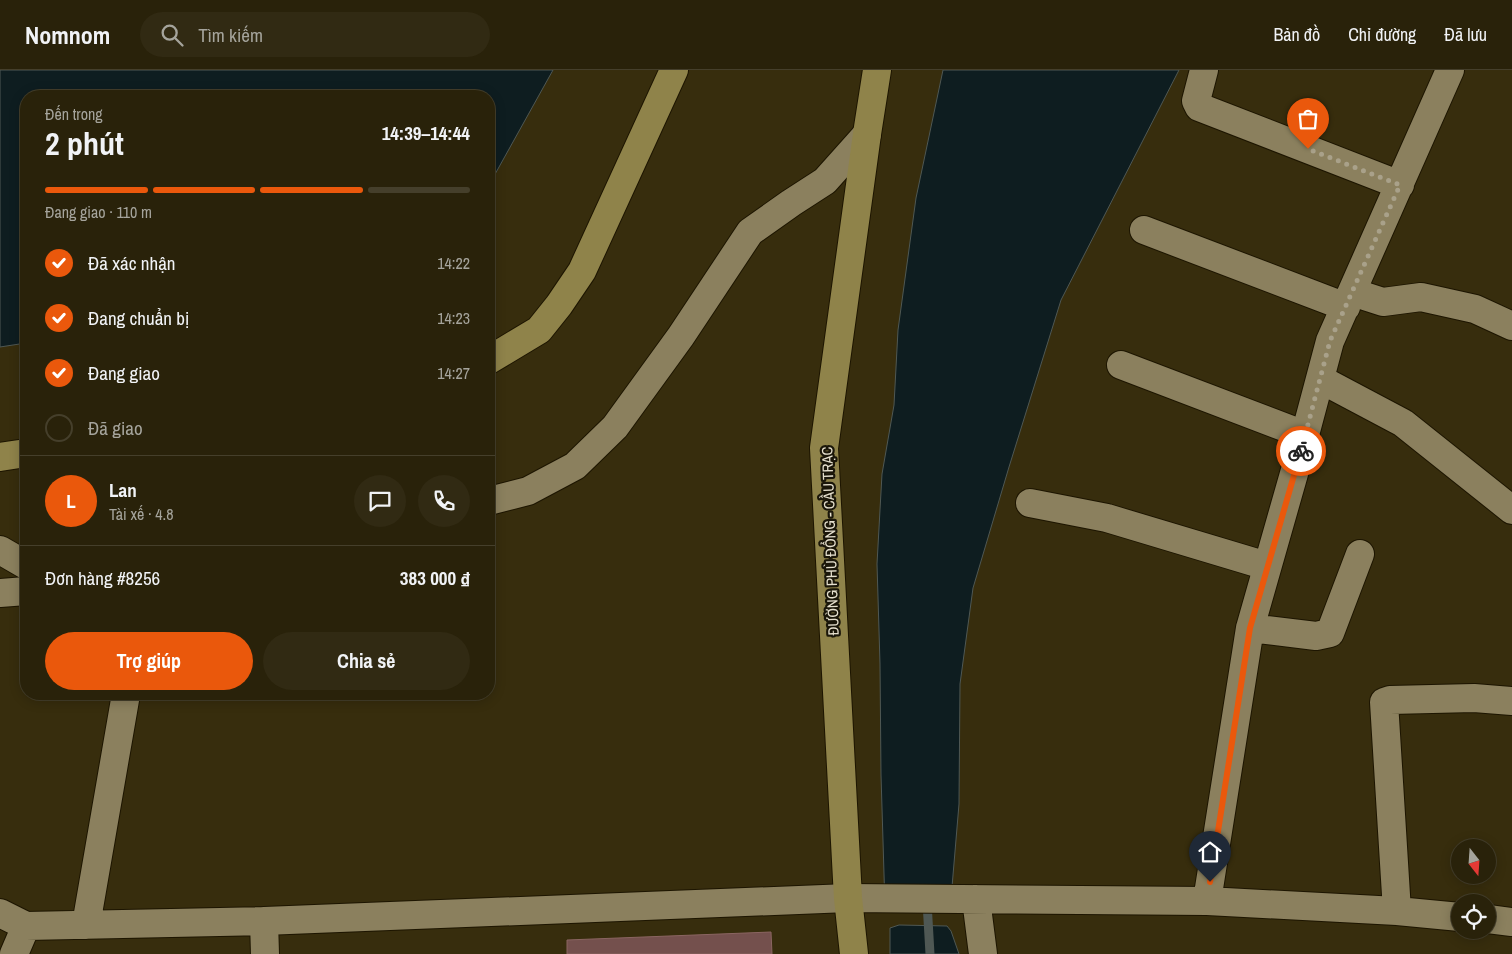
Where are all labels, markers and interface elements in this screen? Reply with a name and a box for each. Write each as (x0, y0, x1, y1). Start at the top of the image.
search box (140, 12, 490, 57)
text: Nomnom (25, 19, 110, 51)
icon: search (158, 21, 186, 49)
text: Tìm kiếm (198, 22, 263, 48)
text: Bản đồ (1273, 22, 1320, 47)
text: Chỉ đường (1348, 22, 1416, 47)
text: Đã lưu (1444, 22, 1487, 47)
pin (1287, 98, 1329, 149)
text: Đến trong (45, 103, 103, 125)
icon: bag (1294, 105, 1322, 133)
text: 14:39–14:44 (382, 120, 470, 146)
text: 2 phút (45, 122, 124, 165)
text: Đang giao · 110 m (45, 201, 152, 223)
icon: check (45, 249, 73, 277)
text: Đã xác nhận (88, 250, 175, 276)
text: 14:22 (437, 252, 470, 274)
icon: check (45, 304, 73, 332)
text: Đang chuẩn bị (88, 305, 189, 331)
text: 14:23 (437, 307, 470, 329)
icon: check (45, 359, 73, 387)
text: Đang giao (88, 360, 160, 386)
text: 14:27 (437, 362, 470, 384)
text: Đã giao (88, 415, 143, 441)
courier (1276, 426, 1326, 476)
icon: bike (1287, 437, 1315, 465)
street label: ĐƯỜNG PHÙ ĐỔNG - CẦU TRẠC (816, 446, 844, 636)
button: chat (354, 475, 406, 527)
button: phone (418, 475, 470, 527)
text: Lan (109, 477, 137, 503)
text: L (66, 488, 76, 514)
text: Tài xế · 4.8 (109, 503, 173, 525)
text: Đơn hàng #8256 (45, 565, 160, 591)
text: 383 000 ₫ (400, 565, 470, 591)
button: Trợ giúp (45, 632, 253, 690)
button: Chia sẻ (263, 632, 470, 690)
pin (1189, 831, 1231, 882)
icon: home (1196, 838, 1224, 866)
north arrow (1451, 839, 1496, 884)
map controls (1451, 839, 1496, 939)
button: locate (1451, 894, 1496, 939)

